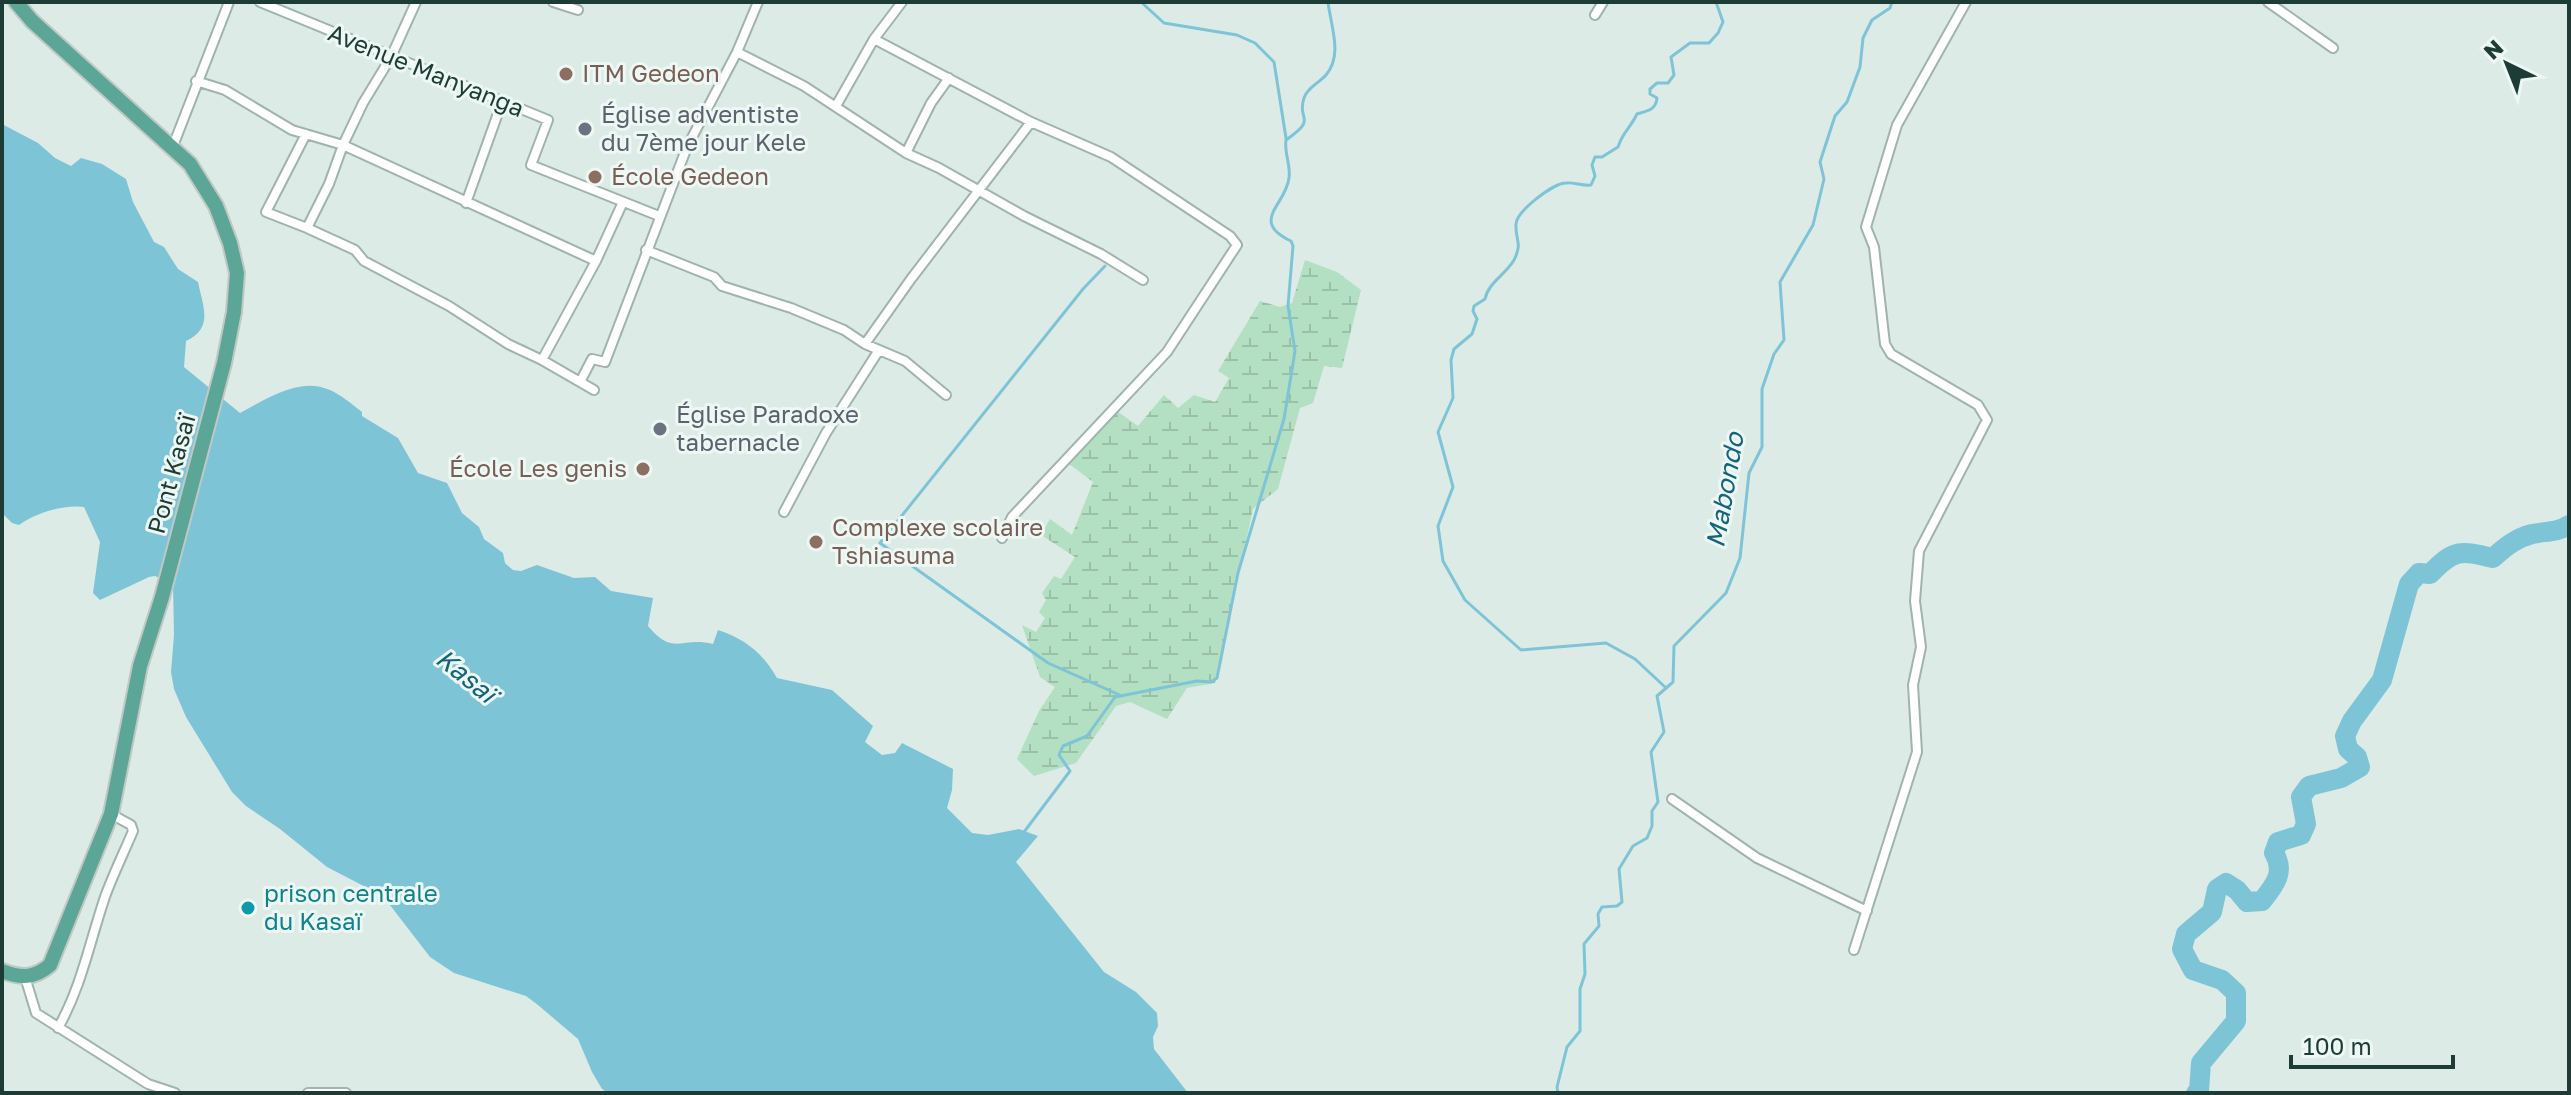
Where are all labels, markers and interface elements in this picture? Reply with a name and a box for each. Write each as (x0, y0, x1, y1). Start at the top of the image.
street label: Avenue Manyanga (324, 17, 529, 122)
north arrow (2467, 24, 2547, 104)
text: N (2478, 33, 2508, 65)
place label: ITM Gedeon (582, 58, 720, 87)
marker: ITM Gedeon (557, 65, 575, 83)
place label: Église adventiste du 7ème jour Kele (601, 99, 806, 156)
marker: Église adventiste du 7ème jour Kele (576, 120, 594, 138)
place label: École Gedeon (611, 161, 769, 190)
marker: École Gedeon (586, 168, 604, 186)
place label: Église Paradoxe tabernacle (676, 399, 859, 456)
street label: Pont Kasaï (141, 409, 201, 537)
marker: Église Paradoxe tabernacle (651, 420, 669, 438)
water label: Mabondo (1699, 429, 1750, 550)
place label: École Les genis (449, 453, 627, 482)
marker: École Les genis (634, 460, 652, 478)
place label: Complexe scolaire Tshiasuma (832, 512, 1043, 569)
marker: Complexe scolaire Tshiasuma (807, 533, 825, 551)
water label: Kasaï (430, 642, 507, 713)
place label: prison centrale du Kasaï (264, 878, 438, 935)
marker: prison centrale du Kasaï (239, 899, 257, 917)
scale bar (2291, 1019, 2453, 1069)
text: 100 m (2303, 1031, 2372, 1060)

